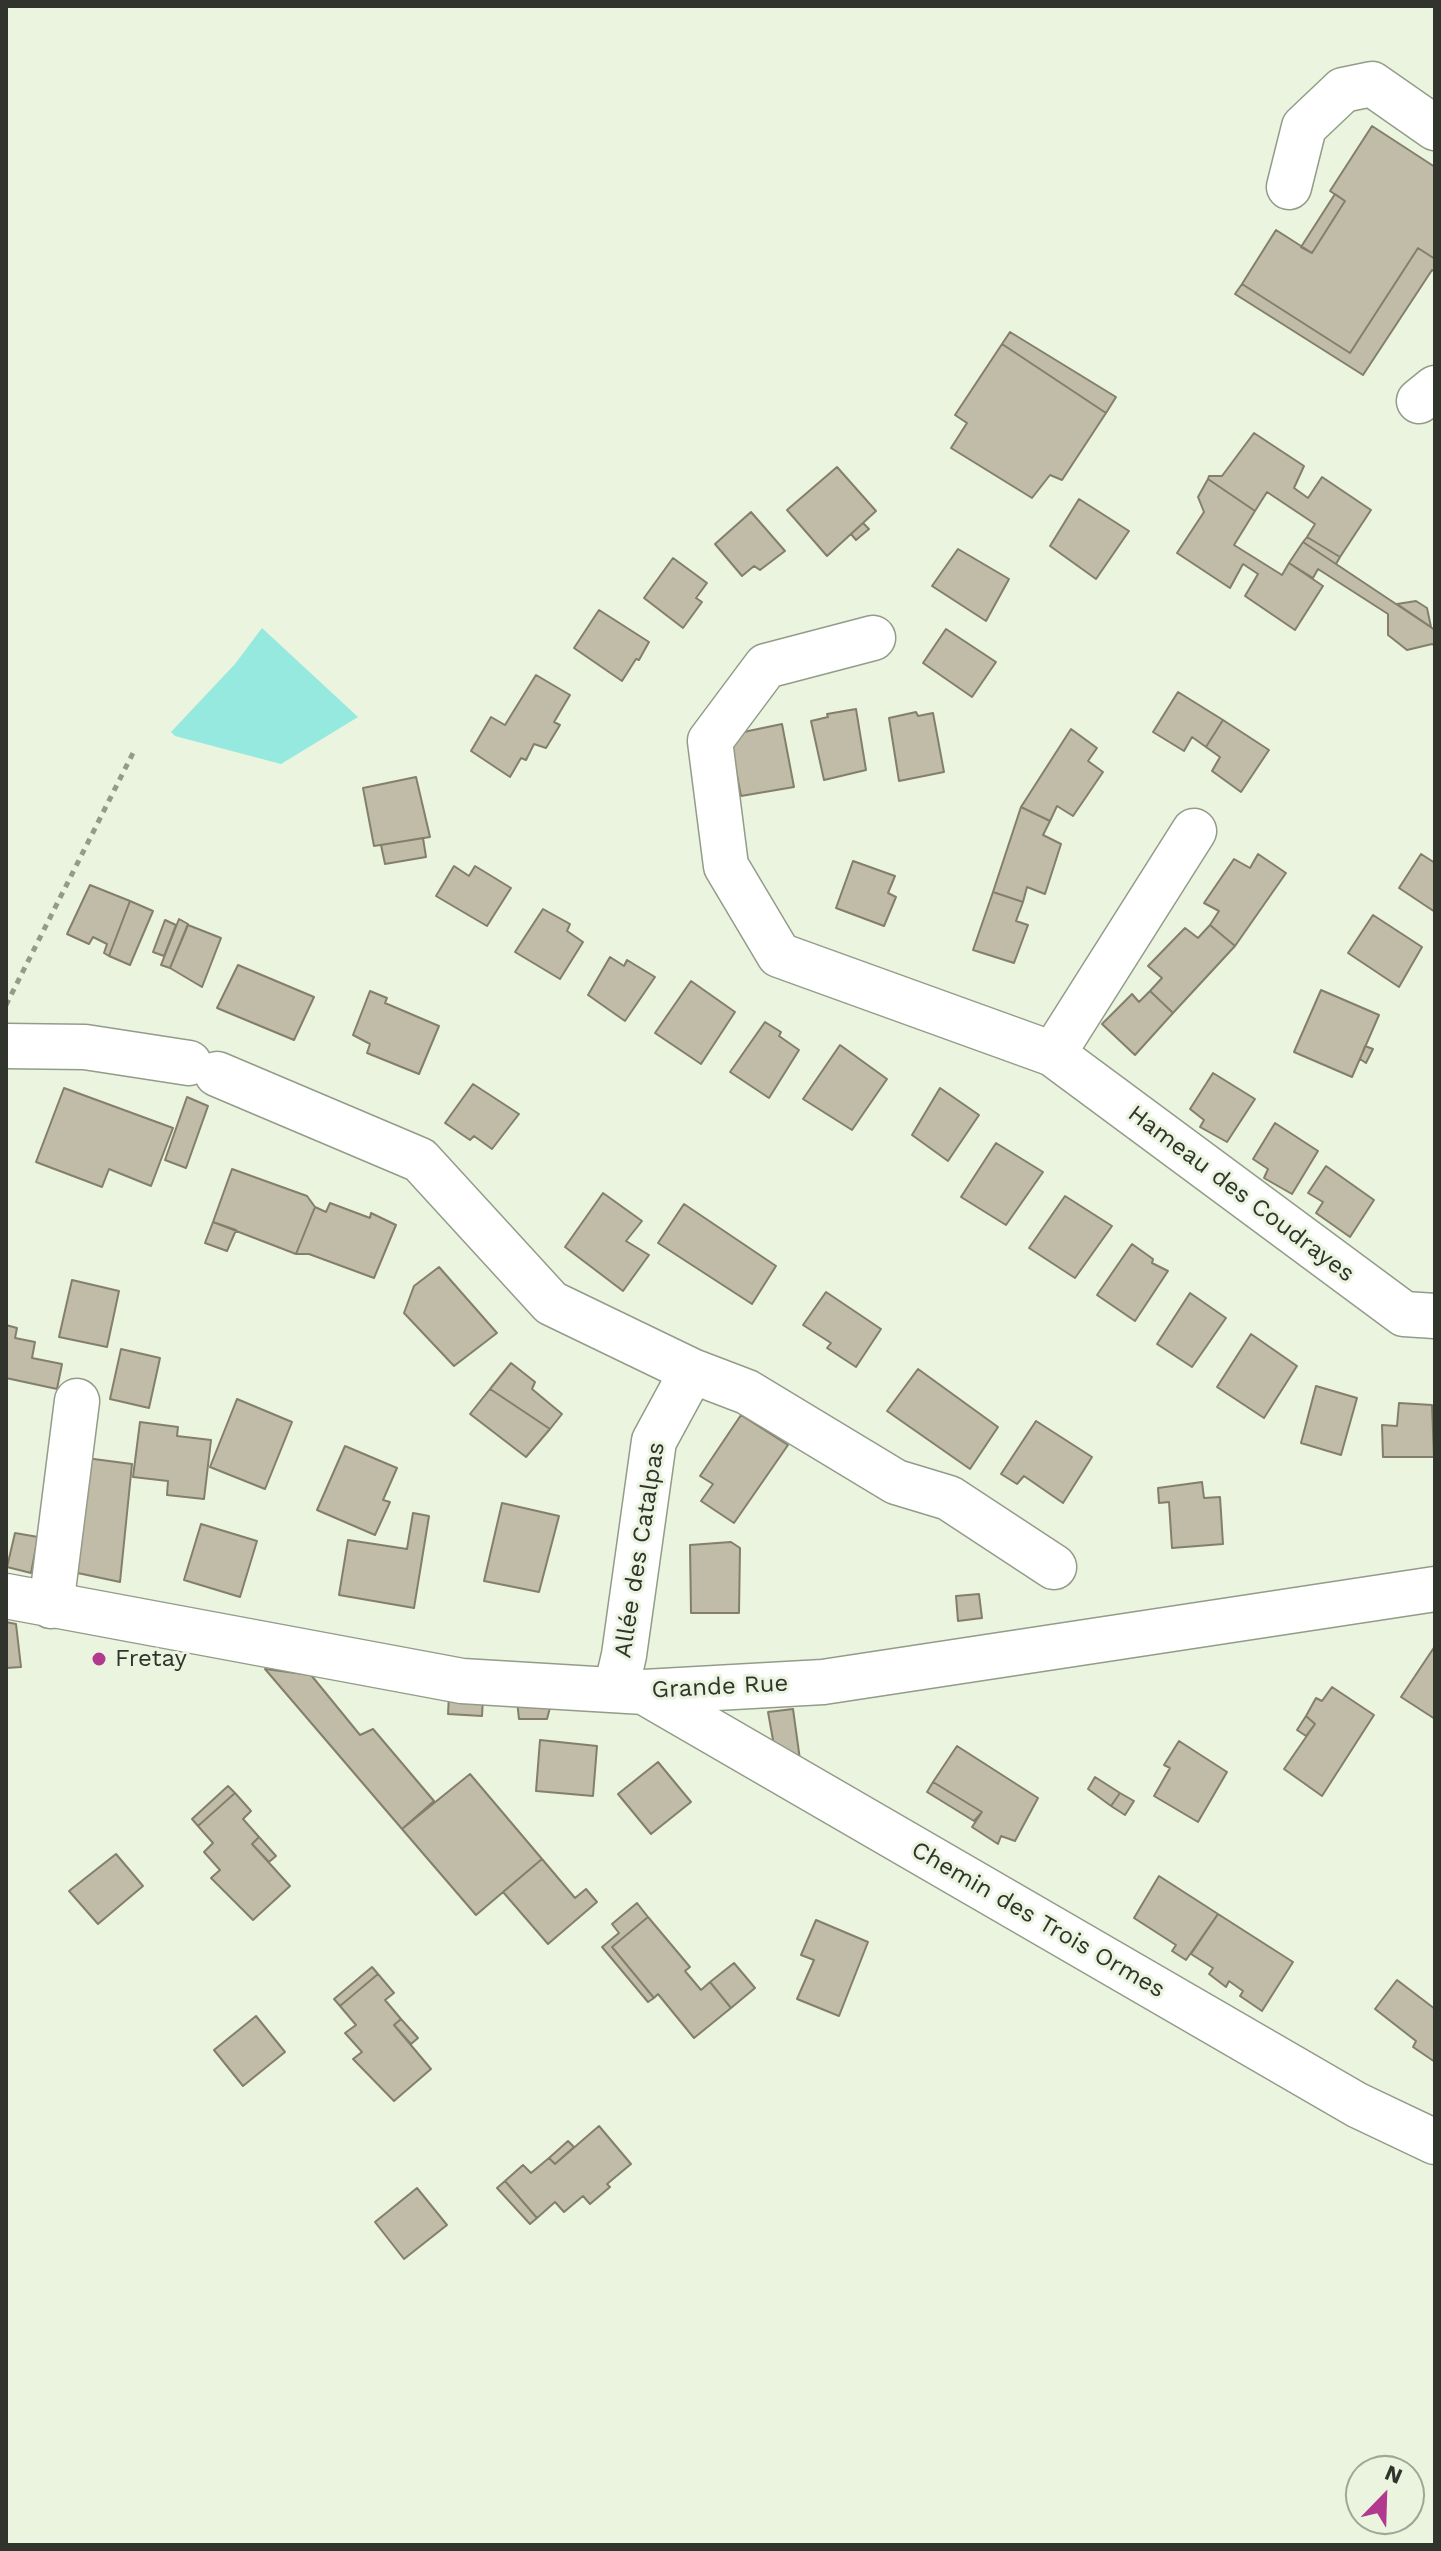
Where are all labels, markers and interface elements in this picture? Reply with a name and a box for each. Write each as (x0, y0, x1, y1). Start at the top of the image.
street label: Hameau des Coudrayes (1122, 1099, 1360, 1289)
street label: Allée des Catalpas (609, 1440, 671, 1660)
place label: Fretay (115, 1645, 187, 1673)
marker: Fretay (90, 1650, 108, 1668)
street label: Grande Rue (651, 1669, 789, 1705)
street label: Chemin des Trois Ormes (906, 1836, 1170, 2004)
north arrow (1345, 2455, 1425, 2535)
text: N (1381, 2460, 1406, 2489)

